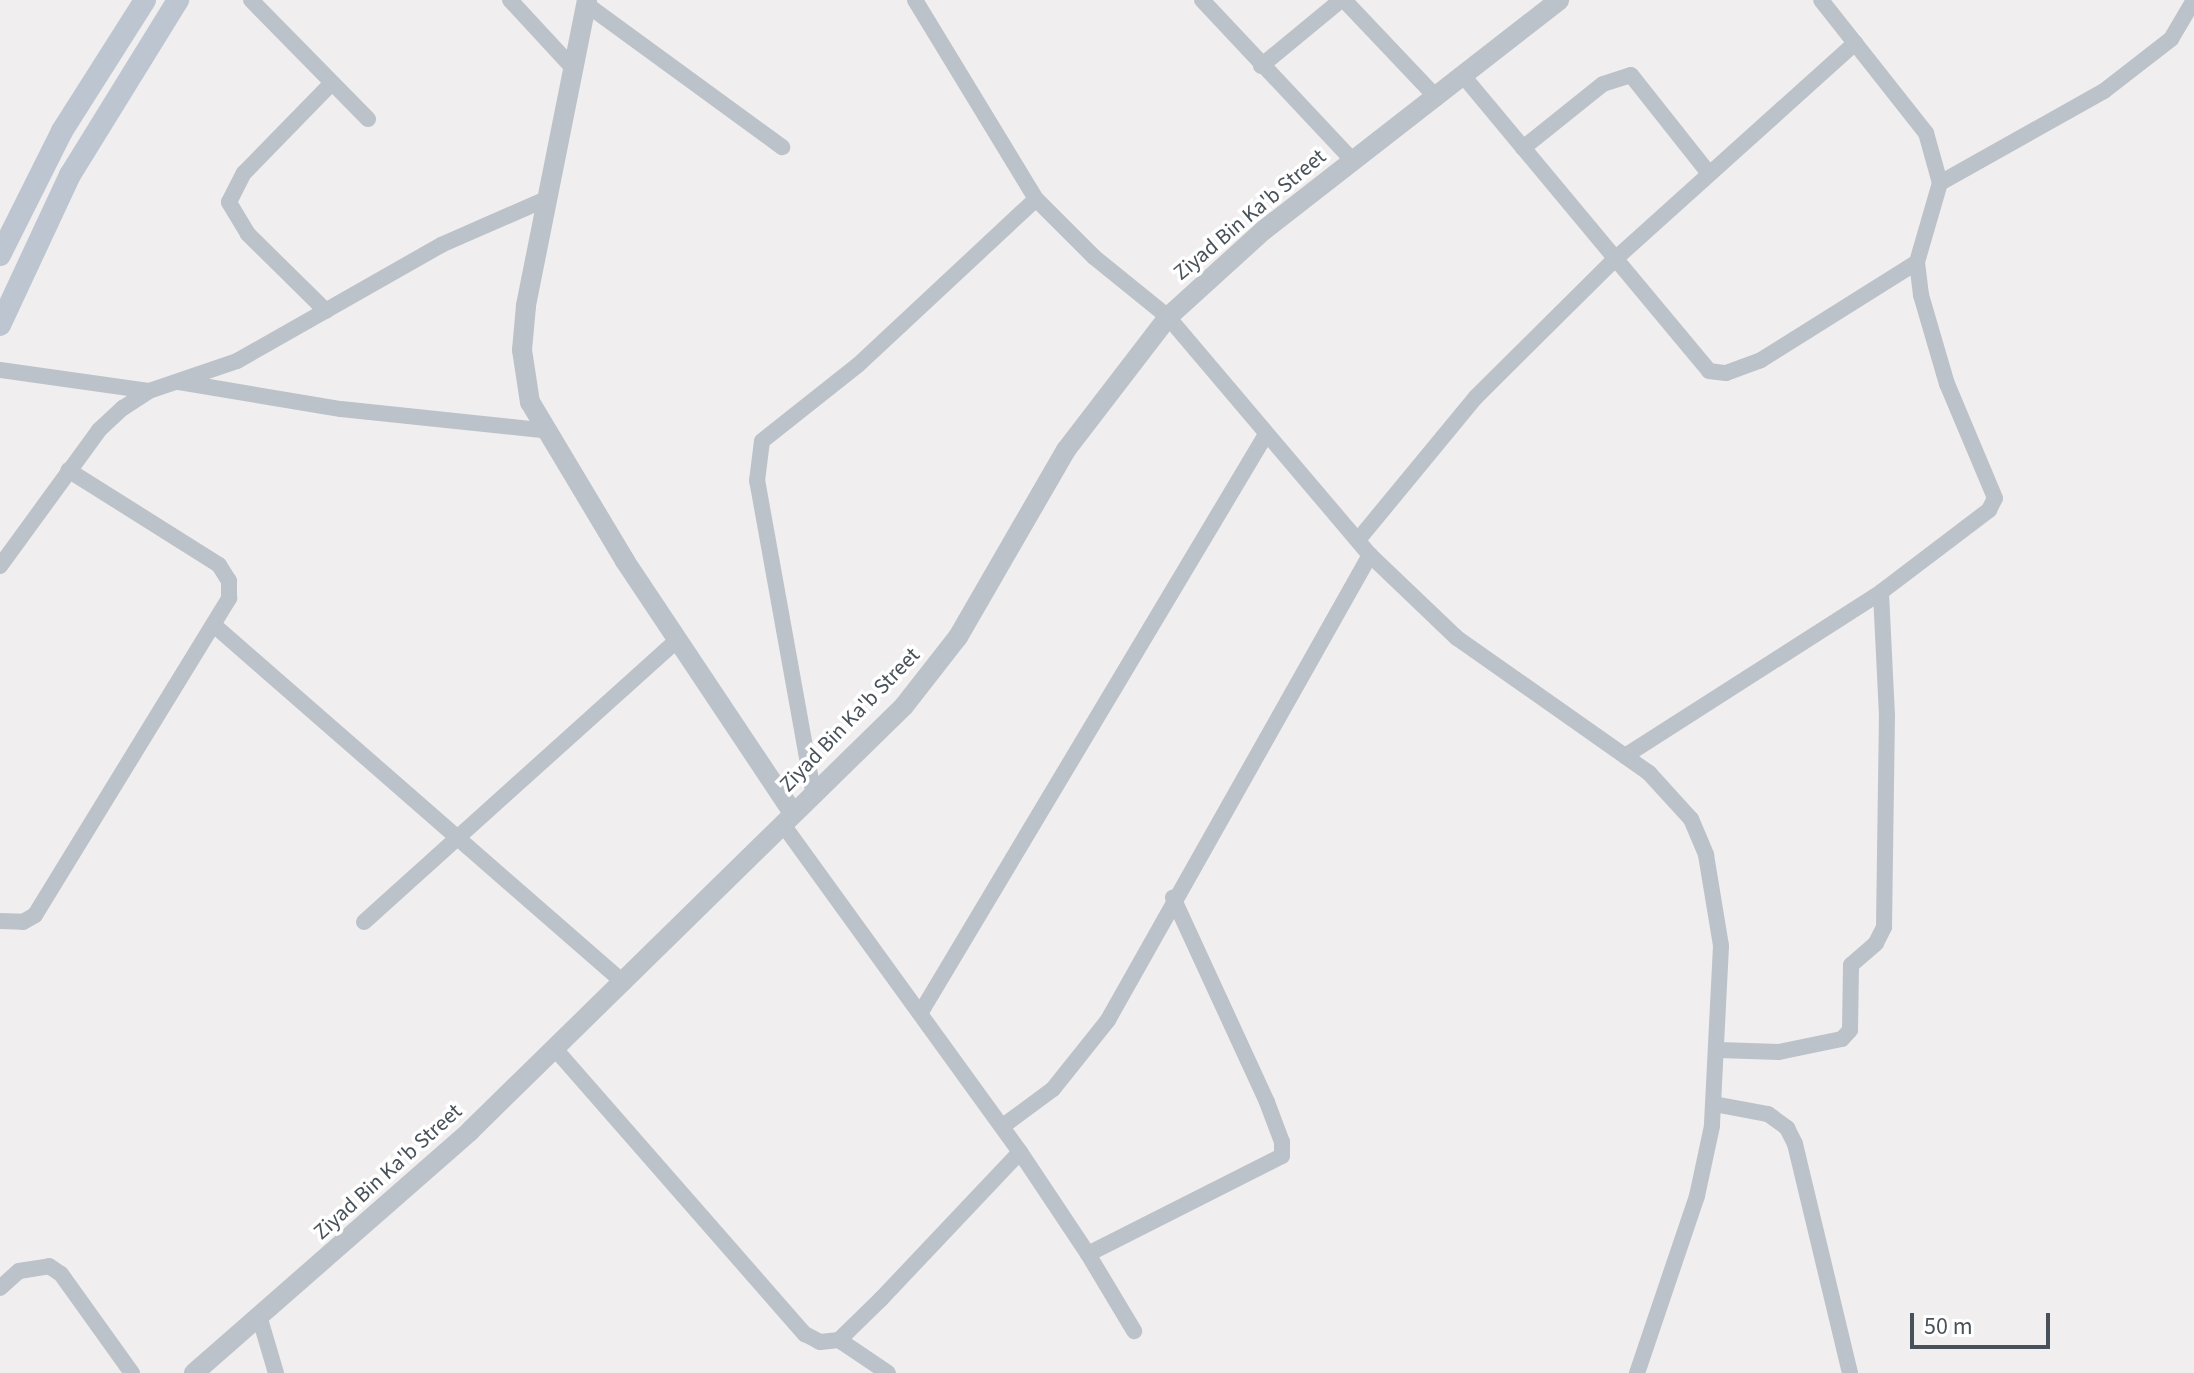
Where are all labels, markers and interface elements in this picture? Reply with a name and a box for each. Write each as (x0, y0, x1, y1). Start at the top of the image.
street label: Ziyad Bin Ka'b Street (1169, 144, 1331, 286)
street label: Ziyad Bin Ka'b Street (774, 642, 926, 798)
street label: Ziyad Bin Ka'b Street (308, 1098, 468, 1246)
scale bar (1914, 1297, 2054, 1347)
text: 50 m (1924, 1309, 1973, 1344)

